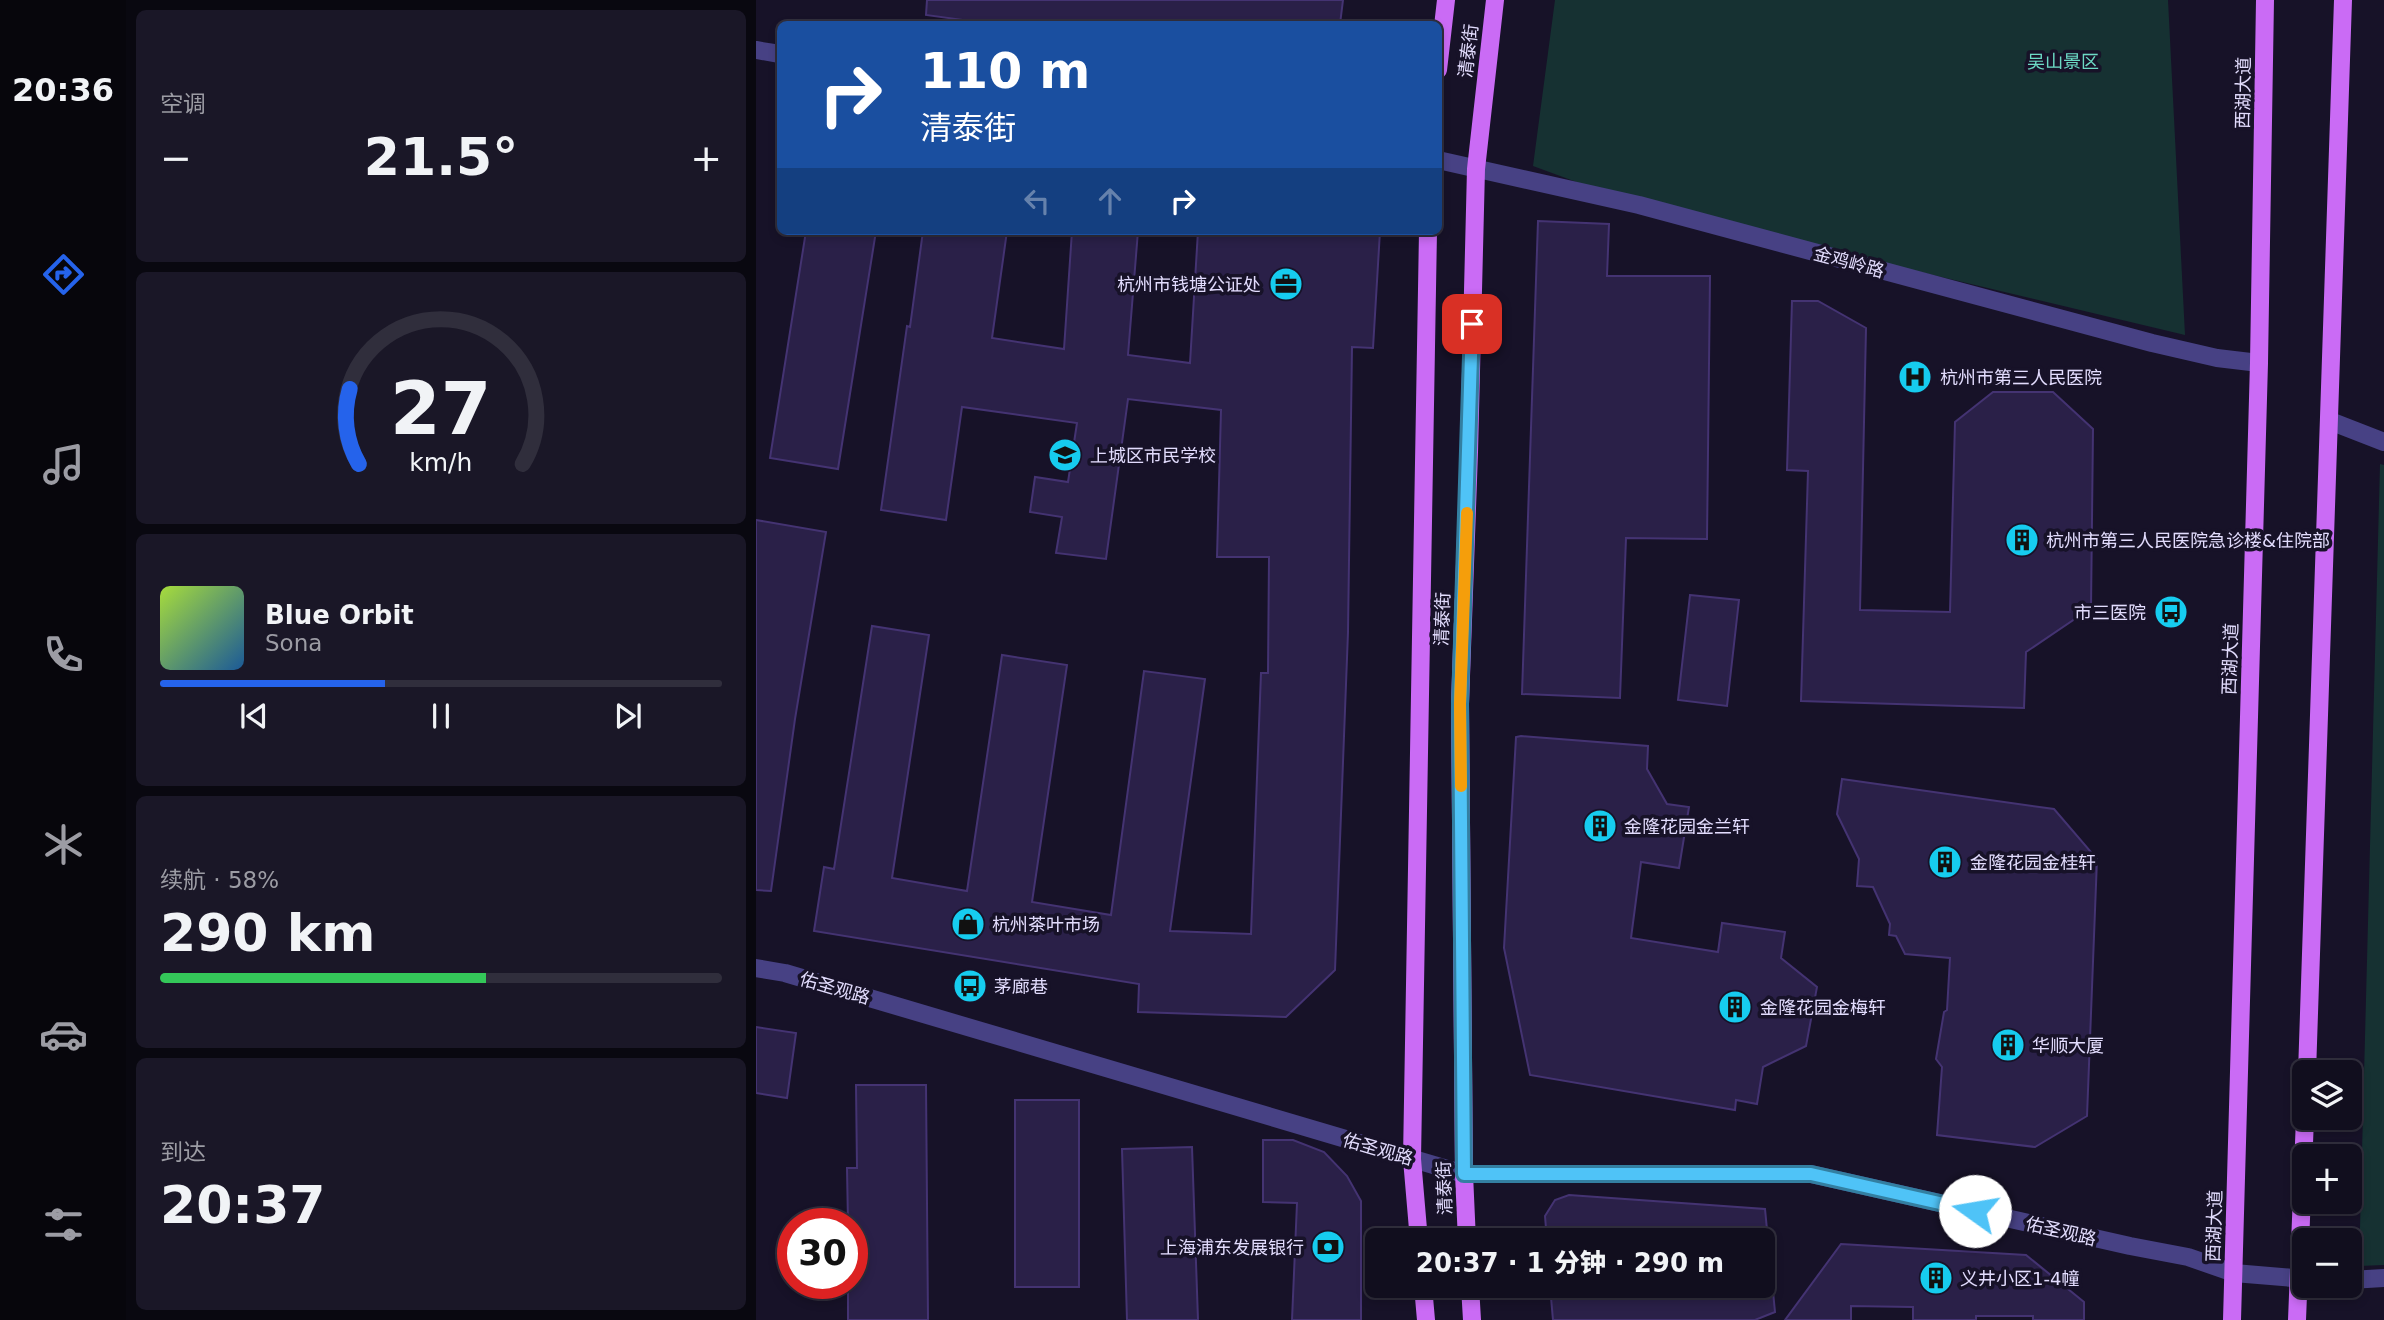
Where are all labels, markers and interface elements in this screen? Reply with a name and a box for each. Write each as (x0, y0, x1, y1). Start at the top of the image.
street label: 清泰街 (1454, 23, 1482, 79)
text: 110 m (920, 43, 1090, 100)
icon: right (805, 49, 896, 140)
park label: 吴山景区 (2027, 51, 2099, 72)
street label: 西湖大道 (2232, 57, 2254, 129)
text: 20:36 (12, 71, 114, 109)
text: 空调 (160, 91, 206, 117)
text: 清泰街 (920, 109, 1016, 147)
text: 21.5° (364, 127, 518, 187)
text: − (160, 136, 192, 180)
text: + (690, 136, 722, 180)
icon: left (1018, 182, 1056, 220)
icon: ahead (1091, 182, 1129, 220)
icon: right (1164, 182, 1202, 220)
street label: 金鸡岭路 (1812, 243, 1886, 281)
icon: directions (39, 250, 88, 299)
office icon: 杭州市钱塘公证处 (1267, 265, 1305, 303)
place label: 杭州市钱塘公证处 (1117, 274, 1261, 295)
pin (1442, 294, 1502, 354)
icon: arrive (1453, 305, 1491, 343)
hospital icon: 杭州市第三人民医院 (1896, 358, 1934, 396)
text: 27 (390, 366, 492, 451)
place label: 杭州市第三人民医院 (1940, 367, 2102, 388)
school or university icon: 上城区市民学校 (1046, 436, 1084, 474)
icon: music (39, 440, 88, 489)
place label: 上城区市民学校 (1090, 445, 1216, 466)
text: km/h (409, 448, 473, 477)
building icon: 杭州市第三人民医院急诊楼&住院部 (2003, 521, 2041, 559)
place label: 杭州市第三人民医院急诊楼&住院部 (2046, 530, 2330, 551)
street label: 清泰街 (1431, 592, 1453, 646)
bus stop icon: 市三医院 (2152, 593, 2190, 631)
text: Blue Orbit (265, 600, 414, 630)
place label: 市三医院 (2074, 602, 2146, 623)
street label: 西湖大道 (2218, 623, 2242, 695)
icon: phone (39, 630, 88, 679)
text: Sona (265, 630, 322, 656)
icon: previous (235, 697, 273, 735)
icon: pause (422, 697, 460, 735)
icon: next (609, 697, 647, 735)
building icon: 金隆花园金兰轩 (1581, 807, 1619, 845)
place label: 金隆花园金兰轩 (1624, 816, 1750, 837)
icon: climate (39, 820, 88, 869)
building icon: 金隆花园金桂轩 (1926, 843, 1964, 881)
place label: 金隆花园金桂轩 (1970, 852, 2096, 873)
text: 续航 · 58% (160, 867, 279, 893)
text: 290 km (160, 903, 375, 963)
shop icon: 杭州茶叶市场 (949, 905, 987, 943)
place label: 杭州茶叶市场 (992, 914, 1100, 935)
bus stop icon: 茅廊巷 (951, 967, 989, 1005)
street label: 佑圣观路 (798, 968, 872, 1008)
place label: 茅廊巷 (994, 976, 1048, 997)
building icon: 金隆花园金梅轩 (1716, 988, 1754, 1026)
place label: 金隆花园金梅轩 (1760, 997, 1886, 1018)
icon: car (39, 1010, 88, 1059)
building icon: 华顺大厦 (1989, 1026, 2027, 1064)
place label: 华顺大厦 (2032, 1035, 2104, 1056)
map controls (2292, 1060, 2362, 1298)
button: layers (2292, 1060, 2362, 1130)
street label: 佑圣观路 (1341, 1129, 1415, 1169)
text: 到达 (160, 1139, 206, 1165)
button: + (2292, 1144, 2362, 1214)
street label: 清泰街 (1433, 1161, 1455, 1215)
position arrow (1938, 1174, 2012, 1248)
text: 20:37 (160, 1175, 326, 1235)
street label: 西湖大道 (2202, 1190, 2226, 1262)
icon: filters (39, 1200, 88, 1249)
speed limit sign: 30 (777, 1208, 868, 1299)
street label: 佑圣观路 (2024, 1213, 2098, 1249)
bank icon: 上海浦东发展银行 (1309, 1228, 1347, 1266)
button: − (2292, 1228, 2362, 1298)
place label: 上海浦东发展银行 (1160, 1237, 1304, 1258)
text: 20:37 · 1 分钟 · 290 m (1416, 1248, 1724, 1278)
building icon: 义井小区1-4幢 (1917, 1259, 1955, 1297)
place label: 义井小区1-4幢 (1960, 1268, 2079, 1289)

